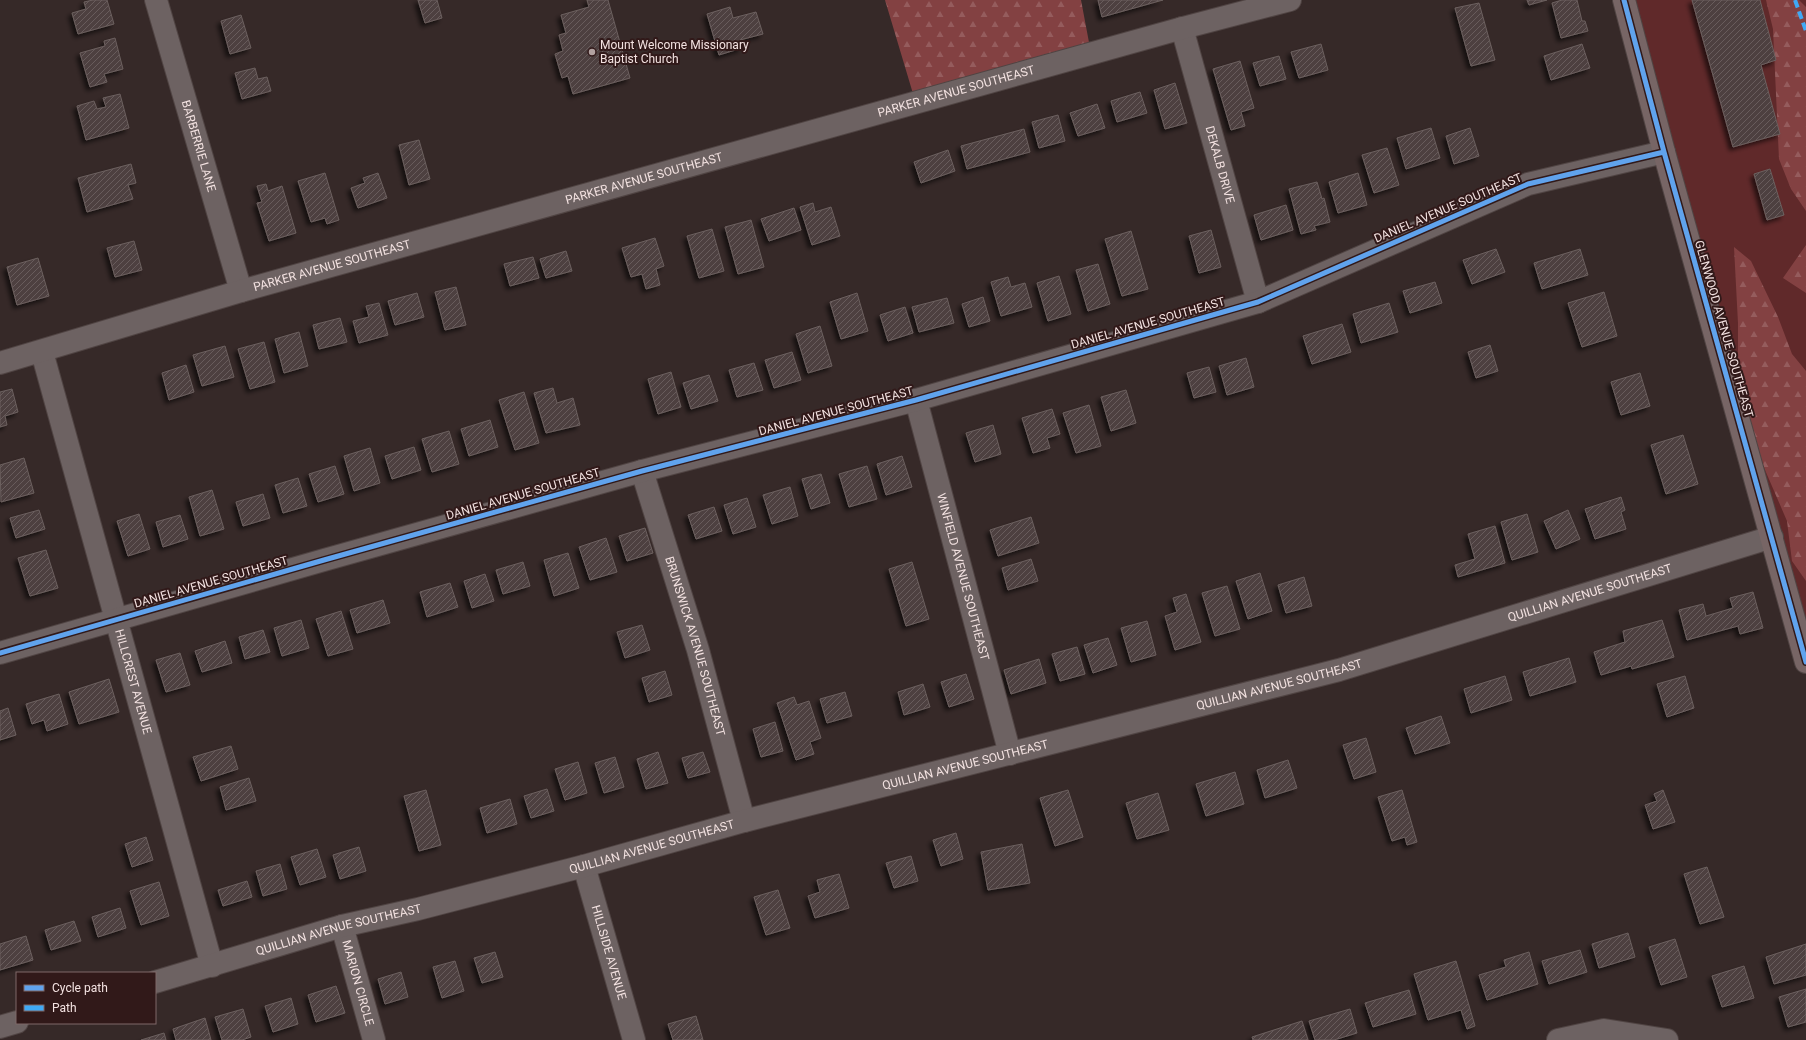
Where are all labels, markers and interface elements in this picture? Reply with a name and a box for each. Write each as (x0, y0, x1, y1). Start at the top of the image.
place label: Mount Welcome Missionary Baptist Church (600, 38, 749, 66)
marker: Mount Welcome Missionary Baptist Church (587, 47, 597, 57)
street label: PARKER AVENUE SOUTHEAST (876, 63, 1036, 120)
street label: BARBERRIE LANE (179, 98, 219, 193)
street label: DEKALB DRIVE (1203, 124, 1237, 205)
street label: PARKER AVENUE SOUTHEAST (564, 150, 724, 207)
street label: DANIEL AVENUE SOUTHEAST (1372, 170, 1524, 246)
street label: PARKER AVENUE SOUTHEAST (252, 237, 412, 294)
street label: GLENWOOD AVENUE SOUTHEAST (1692, 239, 1756, 419)
street label: DANIEL AVENUE SOUTHEAST (1069, 294, 1227, 352)
street label: DANIEL AVENUE SOUTHEAST (757, 384, 915, 438)
street label: DANIEL AVENUE SOUTHEAST (444, 465, 602, 523)
street label: WINFIELD AVENUE SOUTHEAST (934, 492, 992, 662)
street label: DANIEL AVENUE SOUTHEAST (132, 553, 290, 611)
street label: BRUNSWICK AVENUE SOUTHEAST (662, 555, 728, 737)
street label: QUILLIAN AVENUE SOUTHEAST (1506, 561, 1674, 625)
street label: HILLCREST AVENUE (112, 627, 155, 736)
street label: QUILLIAN AVENUE SOUTHEAST (1195, 656, 1364, 713)
street label: QUILLIAN AVENUE SOUTHEAST (881, 737, 1050, 793)
street label: QUILLIAN AVENUE SOUTHEAST (568, 817, 736, 877)
street label: QUILLIAN AVENUE SOUTHEAST (254, 901, 423, 958)
street label: HILLSIDE AVENUE (589, 904, 629, 1002)
street label: MARION CIRCLE (339, 938, 377, 1027)
legend (16, 972, 156, 1024)
text: Cycle path (52, 981, 108, 995)
text: Path (52, 1001, 77, 1015)

